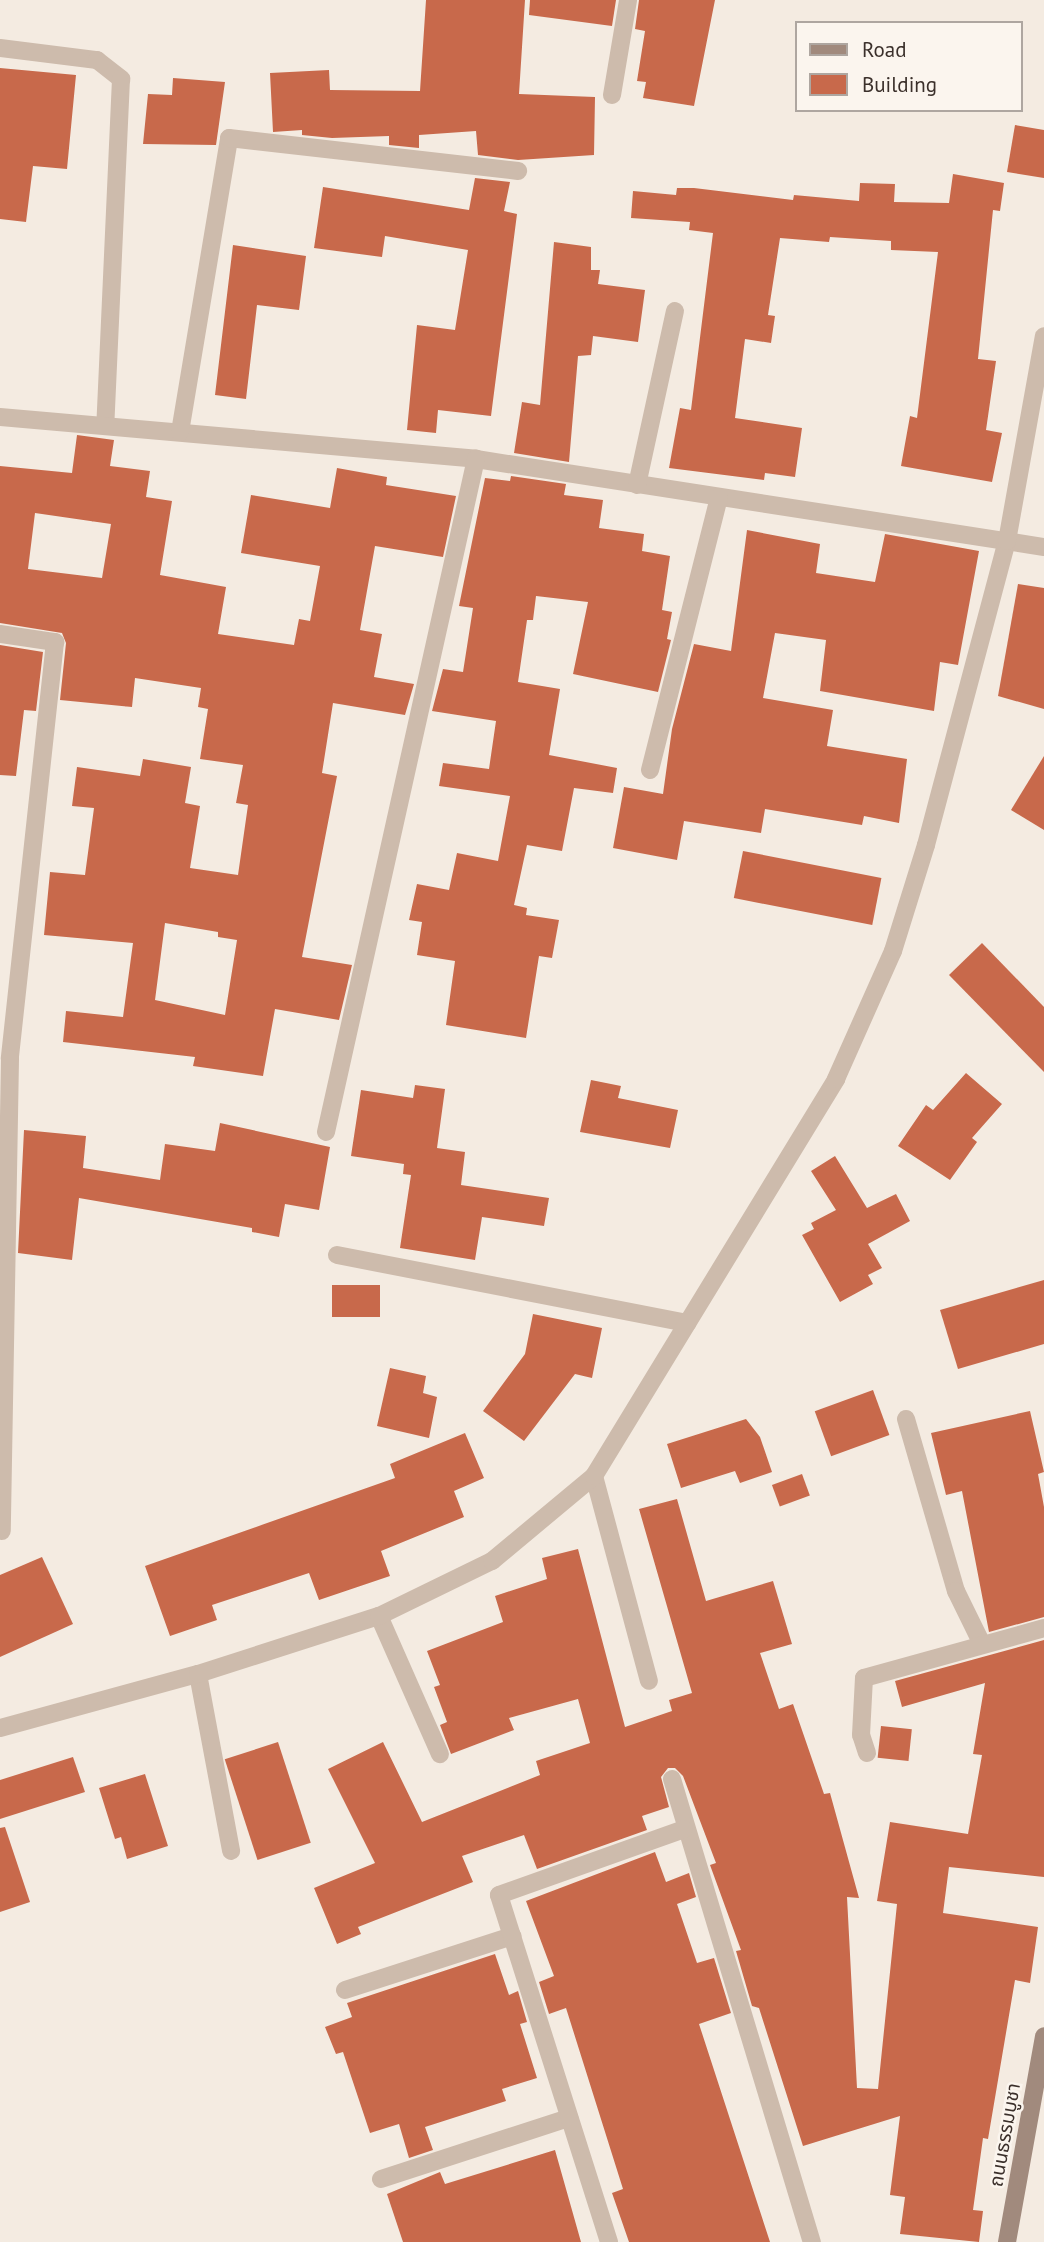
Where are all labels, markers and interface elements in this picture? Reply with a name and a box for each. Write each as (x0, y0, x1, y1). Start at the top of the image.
legend (796, 21, 1023, 112)
text: Road (862, 36, 906, 63)
text: Building (862, 71, 937, 98)
street label: ถนนธรรมบูชา (985, 2081, 1025, 2189)

